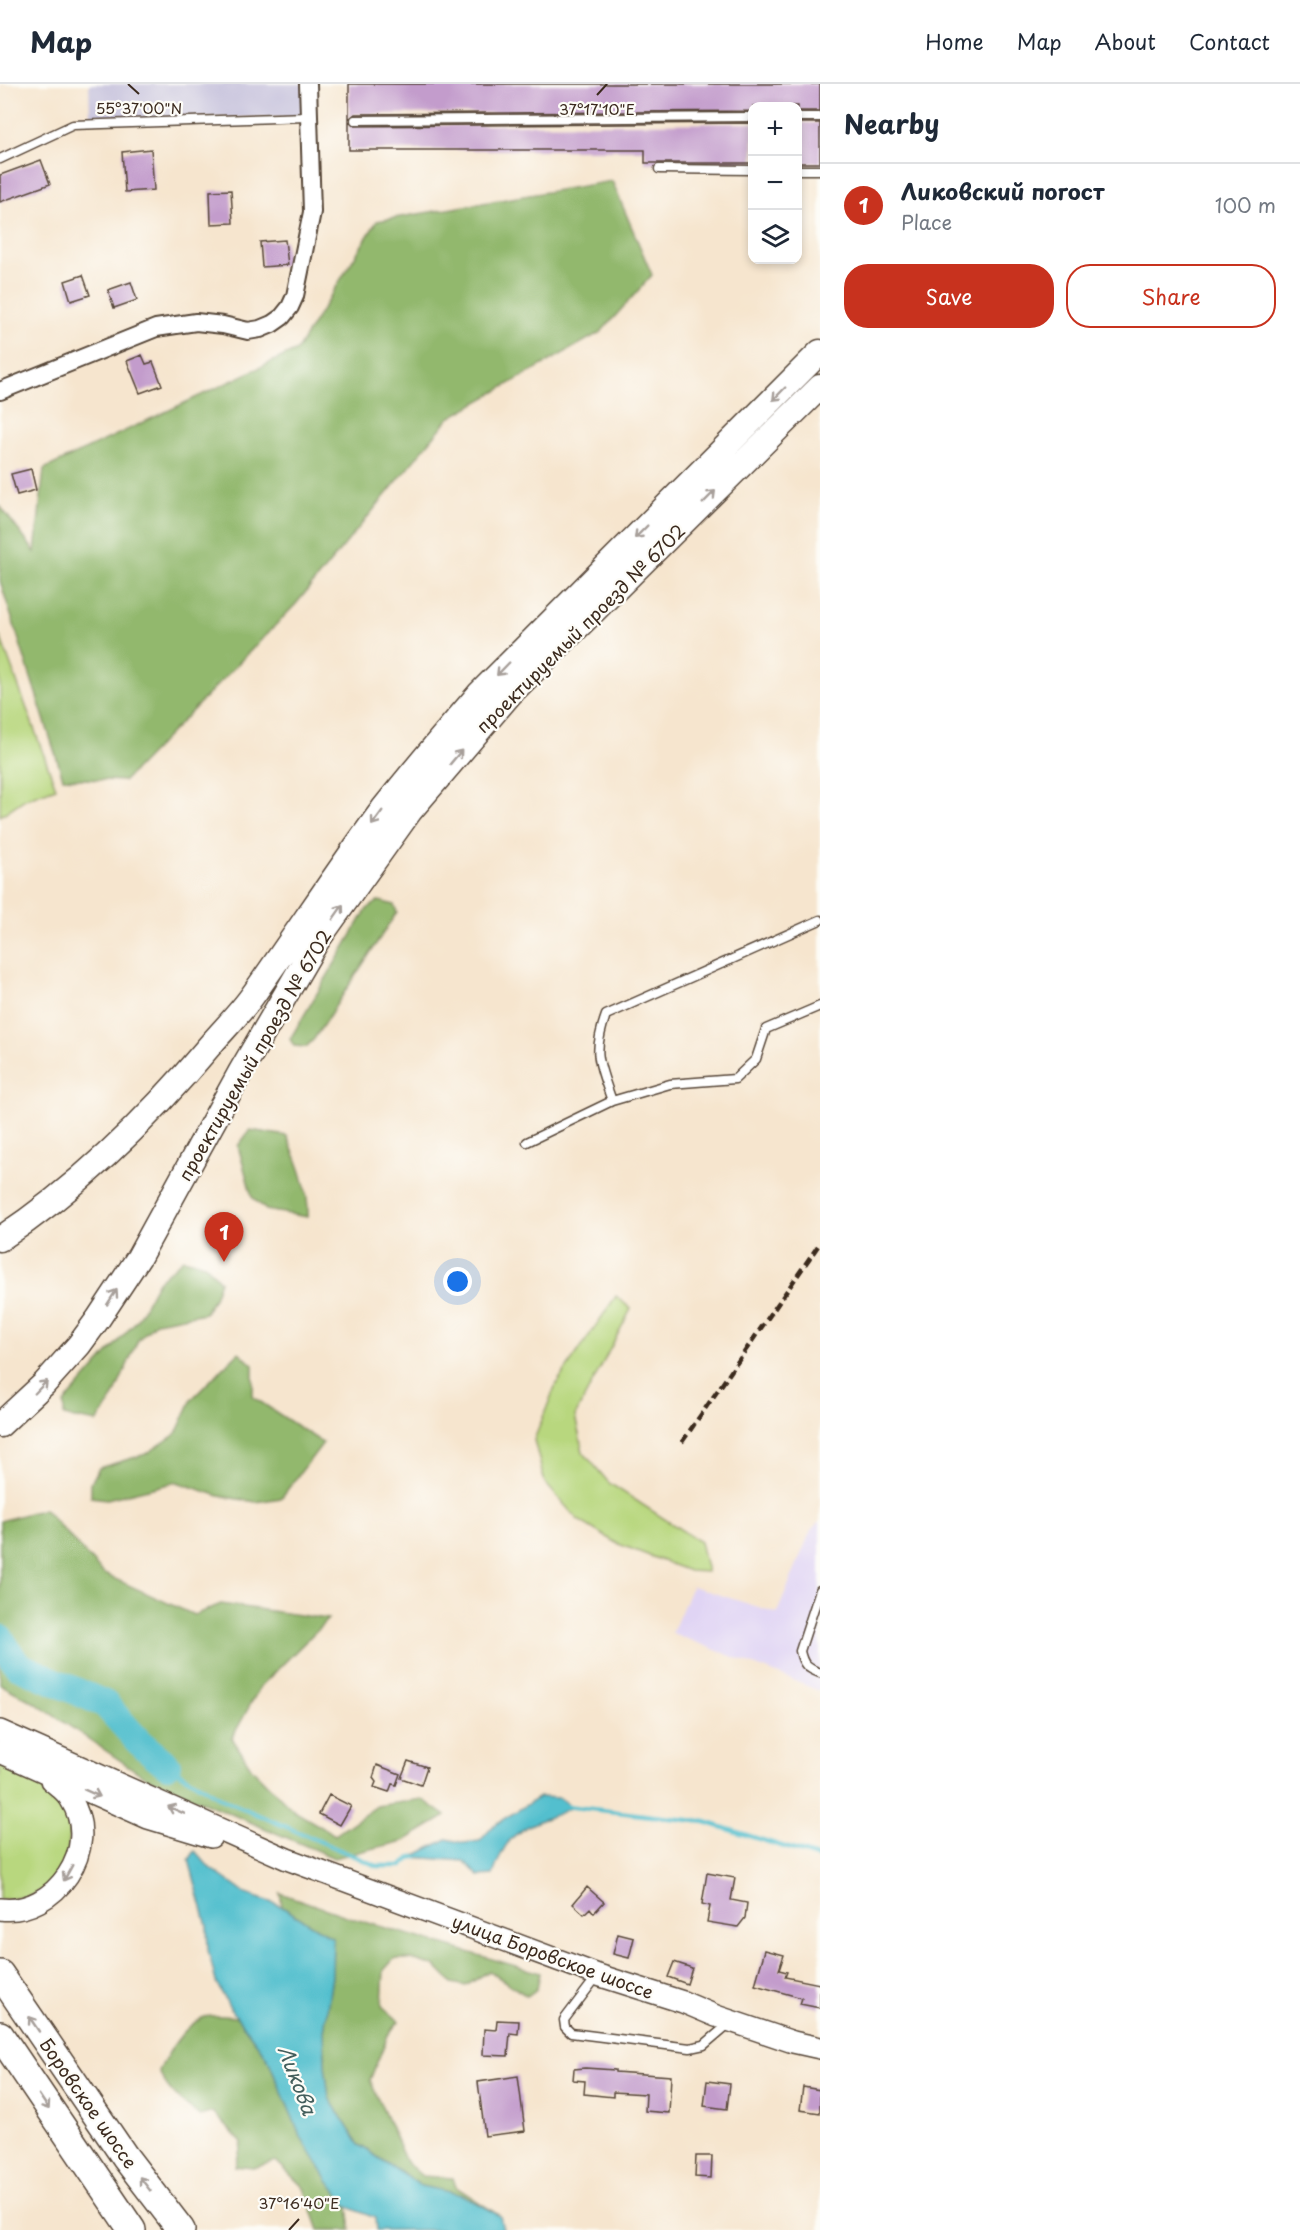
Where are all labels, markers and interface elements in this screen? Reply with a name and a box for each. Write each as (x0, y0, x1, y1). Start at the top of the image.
text: Map (30, 20, 92, 63)
text: Home (925, 25, 984, 57)
text: Map (1017, 25, 1062, 57)
text: About (1095, 25, 1156, 57)
text: Contact (1189, 25, 1270, 57)
text: 55°37'00"N (96, 96, 182, 119)
text: 37°17'10"E (559, 97, 635, 120)
map controls (748, 102, 802, 264)
button: + (748, 102, 802, 156)
text: Nearby (844, 104, 939, 143)
button: − (748, 156, 802, 210)
text: Ликовский погост (901, 174, 1104, 207)
text: 1 (859, 190, 868, 220)
text: 100 m (1215, 190, 1276, 220)
text: Place (901, 207, 952, 237)
button: layers (748, 210, 802, 264)
button: Save (844, 264, 1054, 328)
button: Share (1066, 264, 1276, 328)
one-way arrow (772, 387, 786, 402)
one-way arrow (702, 490, 717, 505)
street label: проектируемый проезд № 6702 (469, 517, 691, 739)
one-way arrow (633, 524, 648, 539)
one-way arrow (495, 662, 510, 677)
one-way arrow (449, 750, 463, 765)
one-way arrow (371, 810, 383, 826)
one-way arrow (332, 904, 344, 920)
street label: проектируемый проезд № 6702 (171, 924, 337, 1186)
pin: 1 (204, 1212, 244, 1262)
your location (443, 1267, 472, 1296)
one-way arrow (106, 1290, 118, 1306)
one-way arrow (34, 1379, 48, 1394)
one-way arrow (82, 1788, 100, 1799)
one-way arrow (167, 1803, 185, 1815)
one-way arrow (62, 1864, 73, 1882)
street label: улица Боровское шоссе (448, 1907, 658, 2005)
one-way arrow (28, 2016, 40, 2032)
street label: Боровское шоссе (34, 2032, 144, 2174)
water label: Ликова (271, 2041, 325, 2120)
one-way arrow (38, 2093, 50, 2109)
one-way arrow (139, 2176, 152, 2192)
text: 37°16'40"E (259, 2191, 339, 2214)

